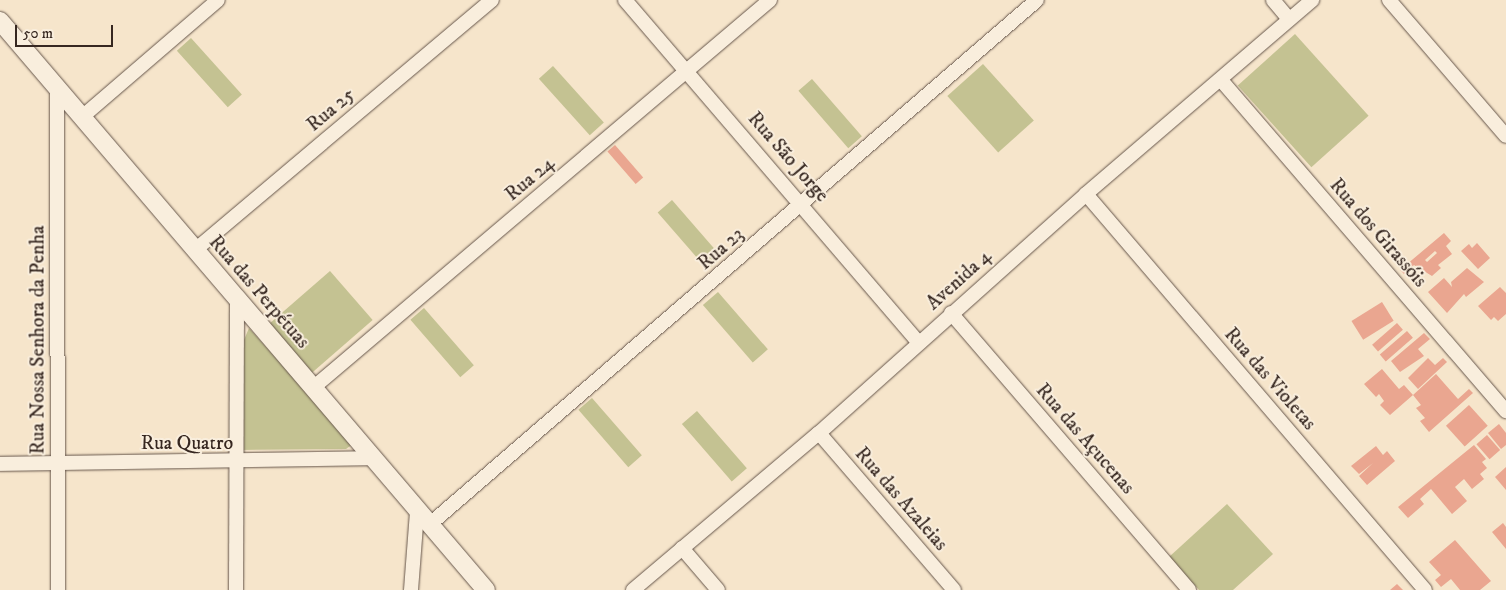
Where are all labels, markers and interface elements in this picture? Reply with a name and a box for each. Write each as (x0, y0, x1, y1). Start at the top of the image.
scale bar (18, 15, 115, 47)
text: 50 m (23, 24, 53, 43)
street label: Rua 25 (302, 83, 360, 137)
street label: Rua São Jorge (742, 107, 834, 207)
street label: Rua 24 (500, 151, 560, 207)
street label: Rua dos Girassóis (1324, 174, 1432, 292)
street label: Rua 23 (693, 223, 749, 275)
street label: Rua Nossa Senhora da Penha (26, 226, 50, 454)
street label: Rua das Perpétuas (203, 231, 315, 353)
street label: Avenida 4 (922, 245, 996, 315)
street label: Rua das Violetas (1219, 323, 1321, 435)
street label: Rua das Açucenas (1030, 379, 1140, 499)
street label: Rua Quatro (141, 431, 233, 455)
street label: Rua das Azaleias (849, 442, 953, 556)

